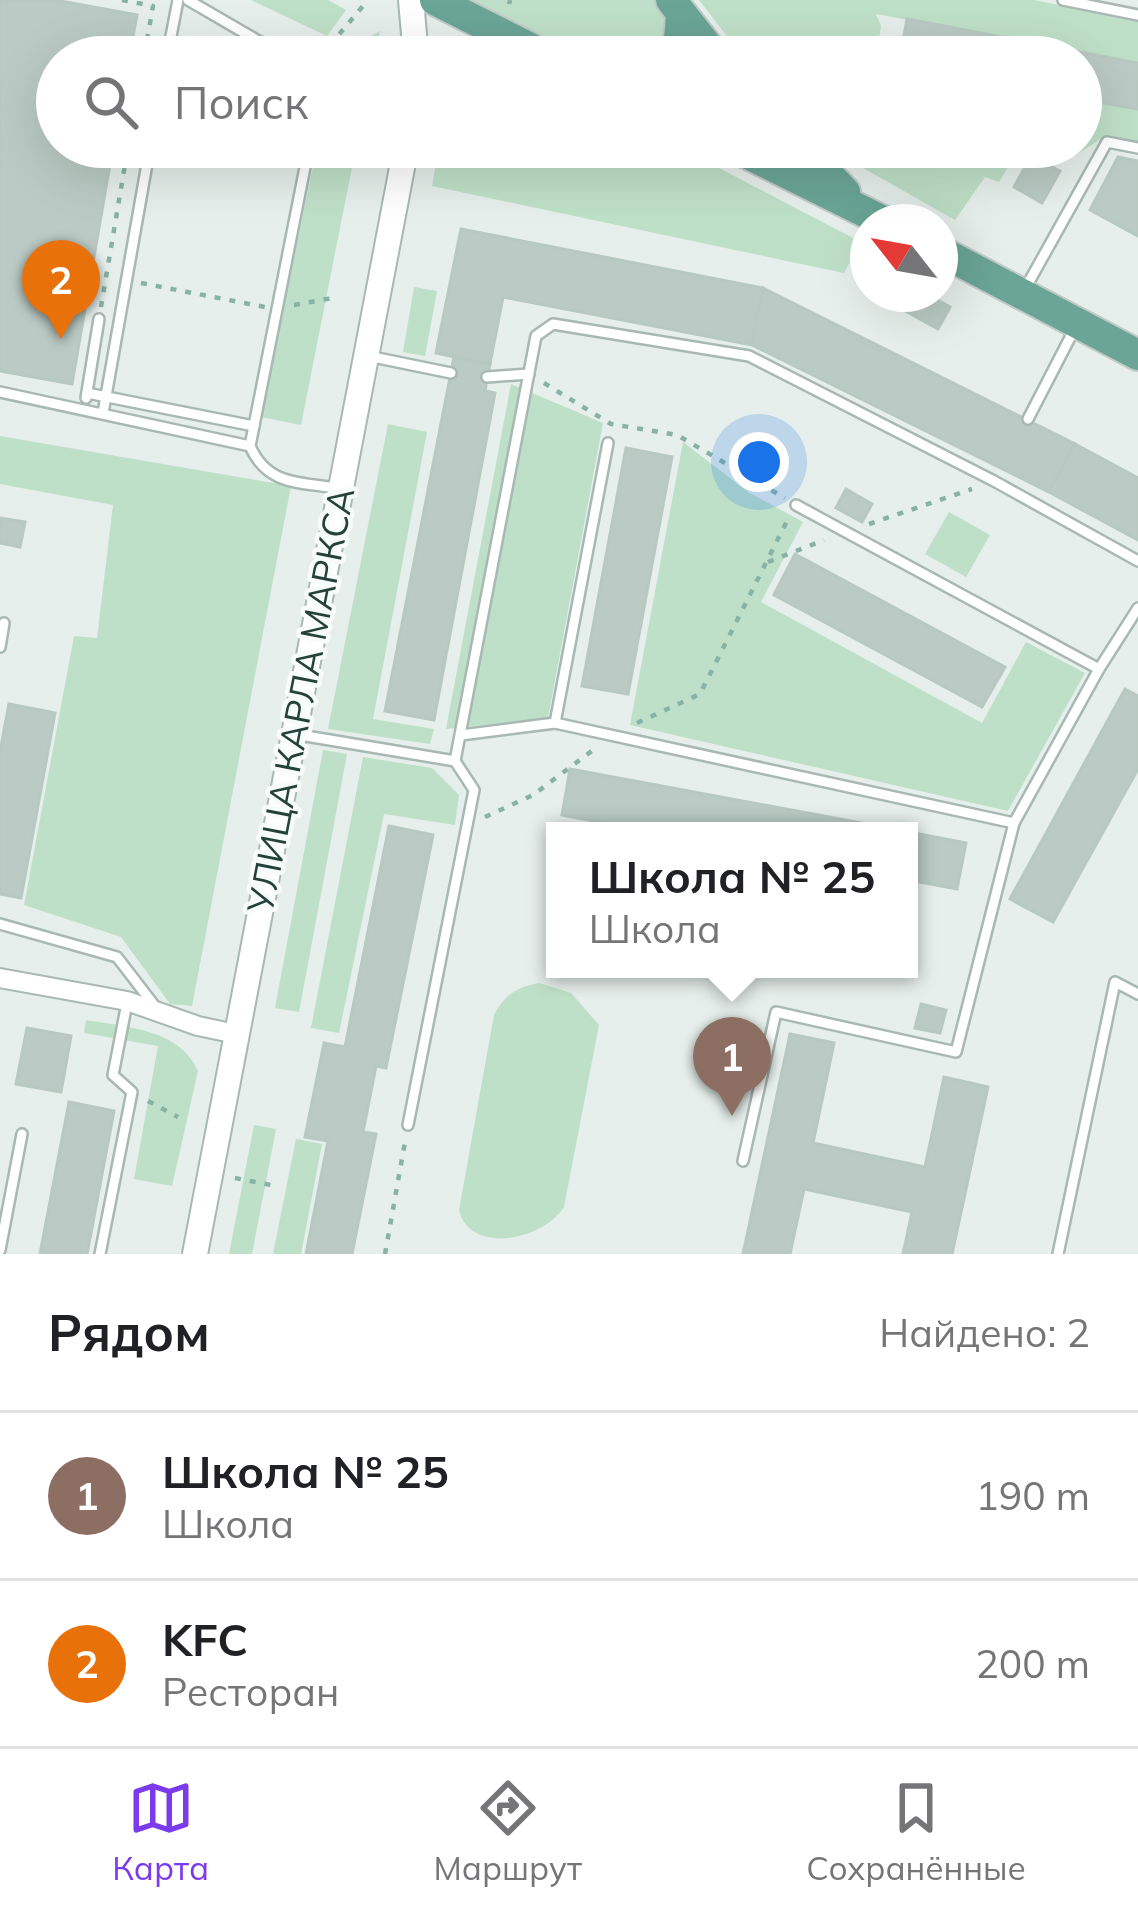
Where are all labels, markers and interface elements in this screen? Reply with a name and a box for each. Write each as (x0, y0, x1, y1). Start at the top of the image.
search box (36, 36, 1102, 168)
icon: search (78, 69, 144, 135)
text: Поиск (174, 74, 308, 130)
north arrow (850, 204, 958, 312)
pin: 2 (22, 240, 100, 339)
your location (729, 432, 789, 492)
street label: УЛИЦА КАРЛА МАРКСА (236, 483, 363, 918)
popup (546, 822, 918, 978)
text: Школа № 25 (589, 848, 875, 904)
text: Школа (589, 904, 721, 953)
pin: 1 (693, 1017, 771, 1116)
text: Рядом (48, 1300, 210, 1364)
text: Найдено: 2 (879, 1308, 1090, 1357)
text: Школа № 25 (162, 1443, 449, 1499)
text: 1 (75, 1471, 99, 1520)
text: 190 m (975, 1471, 1090, 1520)
text: Школа (162, 1499, 294, 1548)
text: KFC (162, 1611, 248, 1667)
text: 2 (75, 1639, 99, 1688)
text: 200 m (975, 1639, 1090, 1688)
text: Ресторан (162, 1667, 339, 1716)
tab: Карта (112, 1775, 209, 1888)
tab: Маршрут (434, 1775, 582, 1888)
tab: Сохранённые (806, 1775, 1026, 1888)

